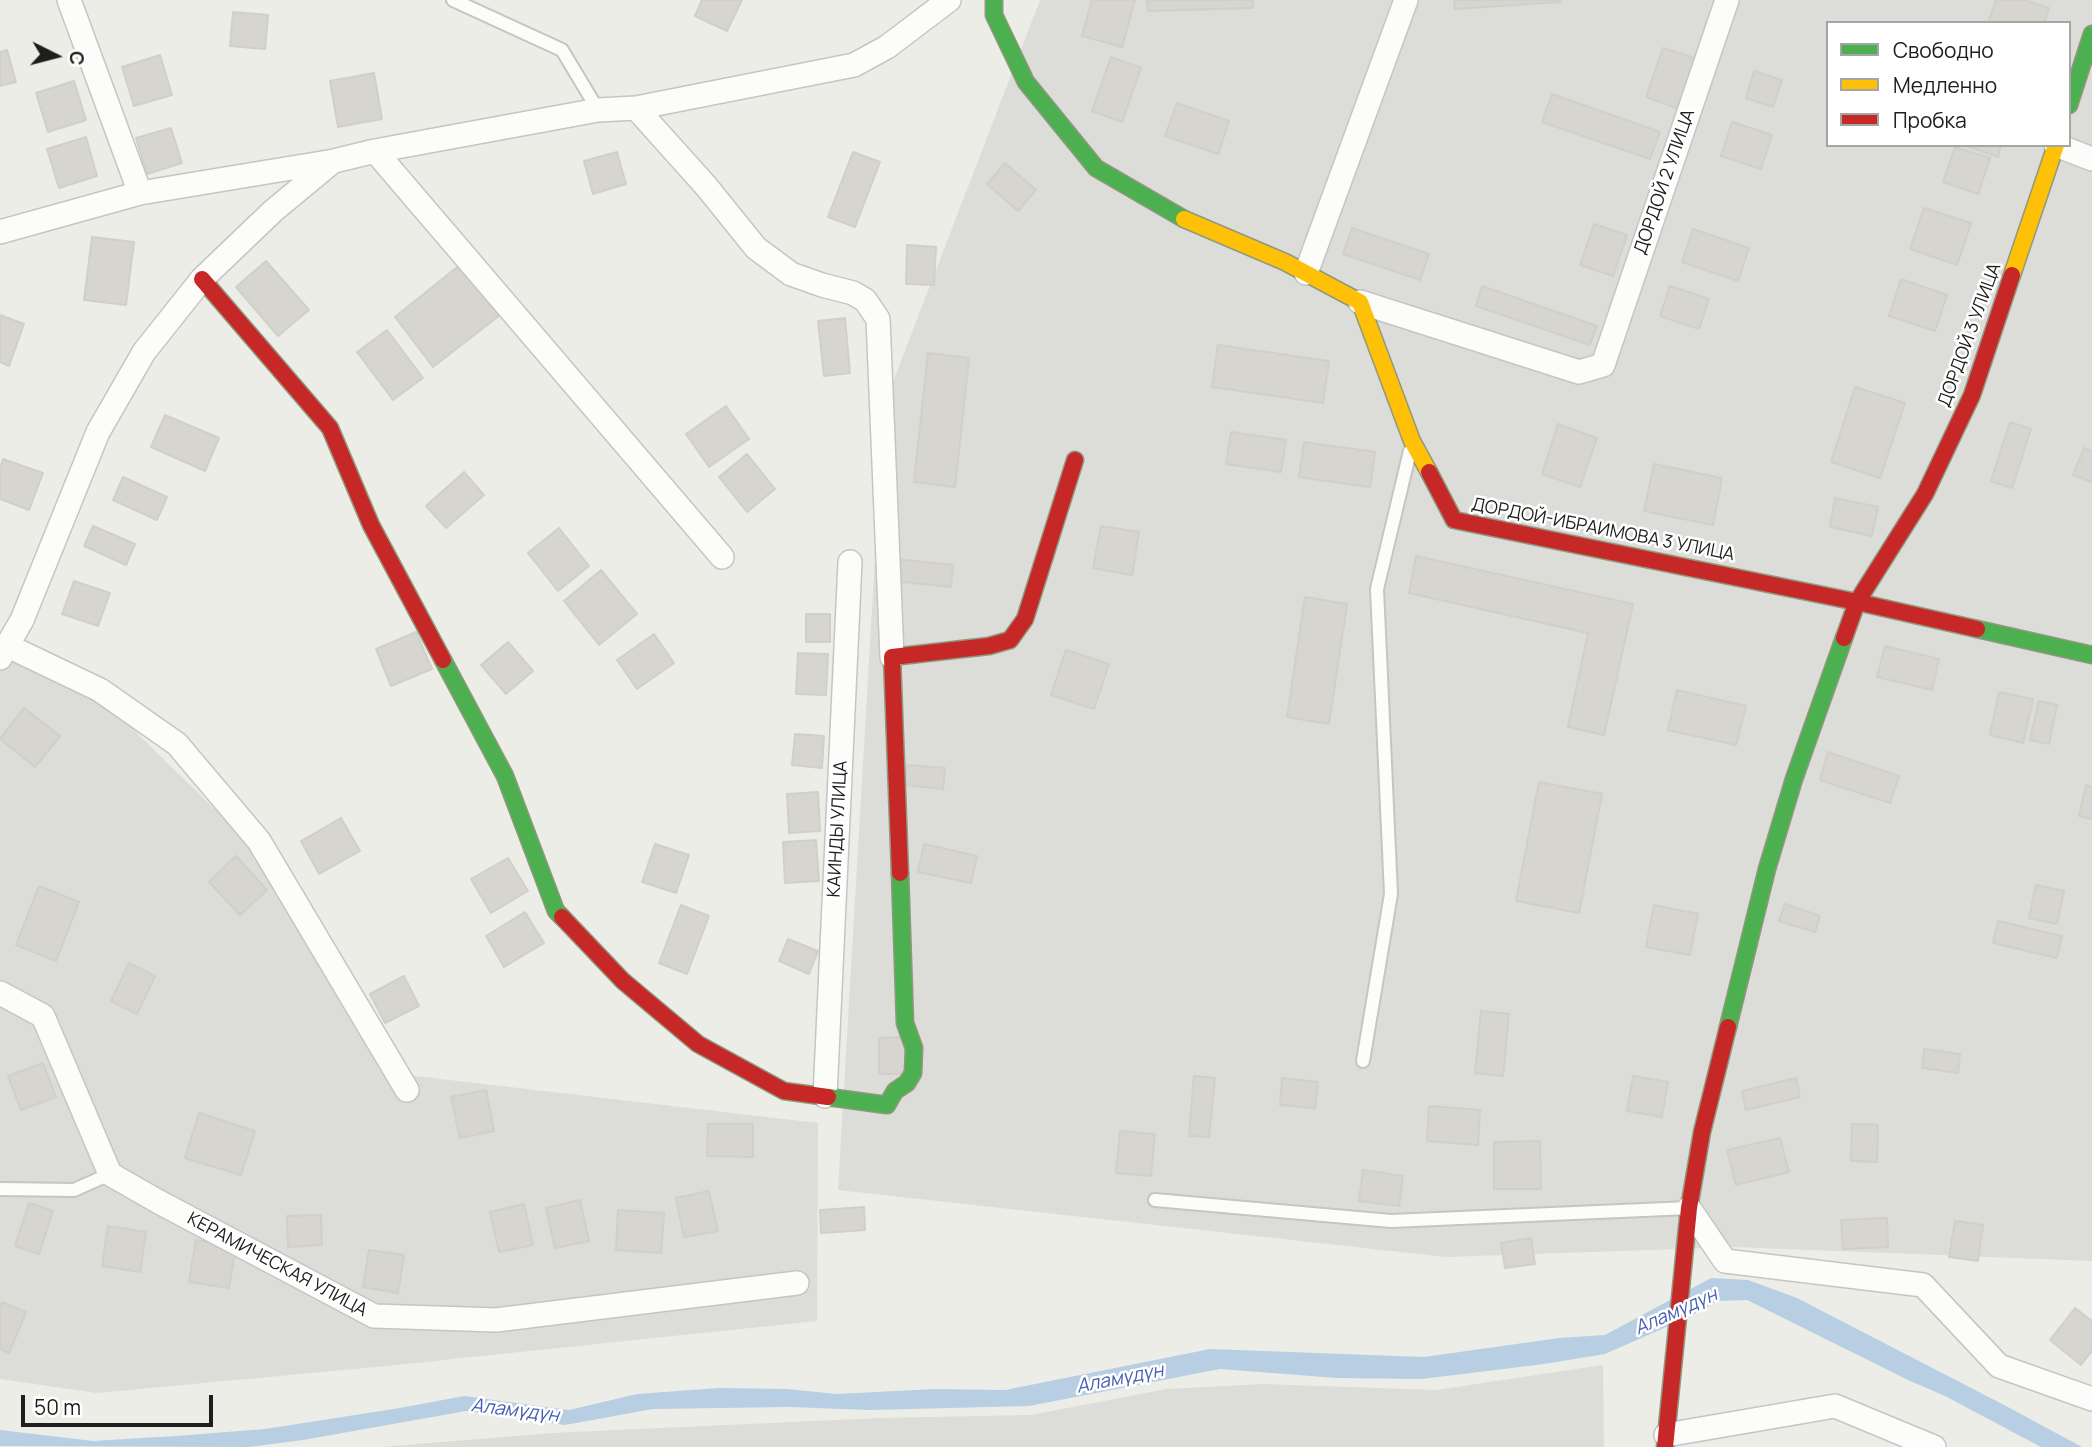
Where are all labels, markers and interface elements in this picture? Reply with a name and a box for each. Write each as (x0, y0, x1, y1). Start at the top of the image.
north arrow (21, 21, 91, 91)
legend (1826, 21, 2071, 147)
text: Свободно (1893, 36, 1994, 64)
text: С (63, 50, 91, 67)
text: Медленно (1893, 71, 1997, 99)
text: Пробка (1893, 106, 1967, 134)
street label: ДОРДОЙ 2 УЛИЦА (1630, 107, 1700, 257)
street label: ДОРДОЙ 3 УЛИЦА (1934, 260, 2006, 410)
street label: ДОРДОЙ-ИБРАИМОВА 3 УЛИЦА (1470, 494, 1736, 566)
street label: КАИНДЫ УЛИЦА (824, 760, 852, 898)
street label: КЕРАМИЧЕСКАЯ УЛИЦА (183, 1208, 371, 1322)
water label: Аламүдүн (1631, 1284, 1721, 1340)
water label: Аламүдүн (1075, 1359, 1165, 1399)
scale bar (24, 1380, 217, 1424)
text: 50 m (34, 1393, 81, 1421)
water label: Аламүдүн (470, 1394, 560, 1428)

